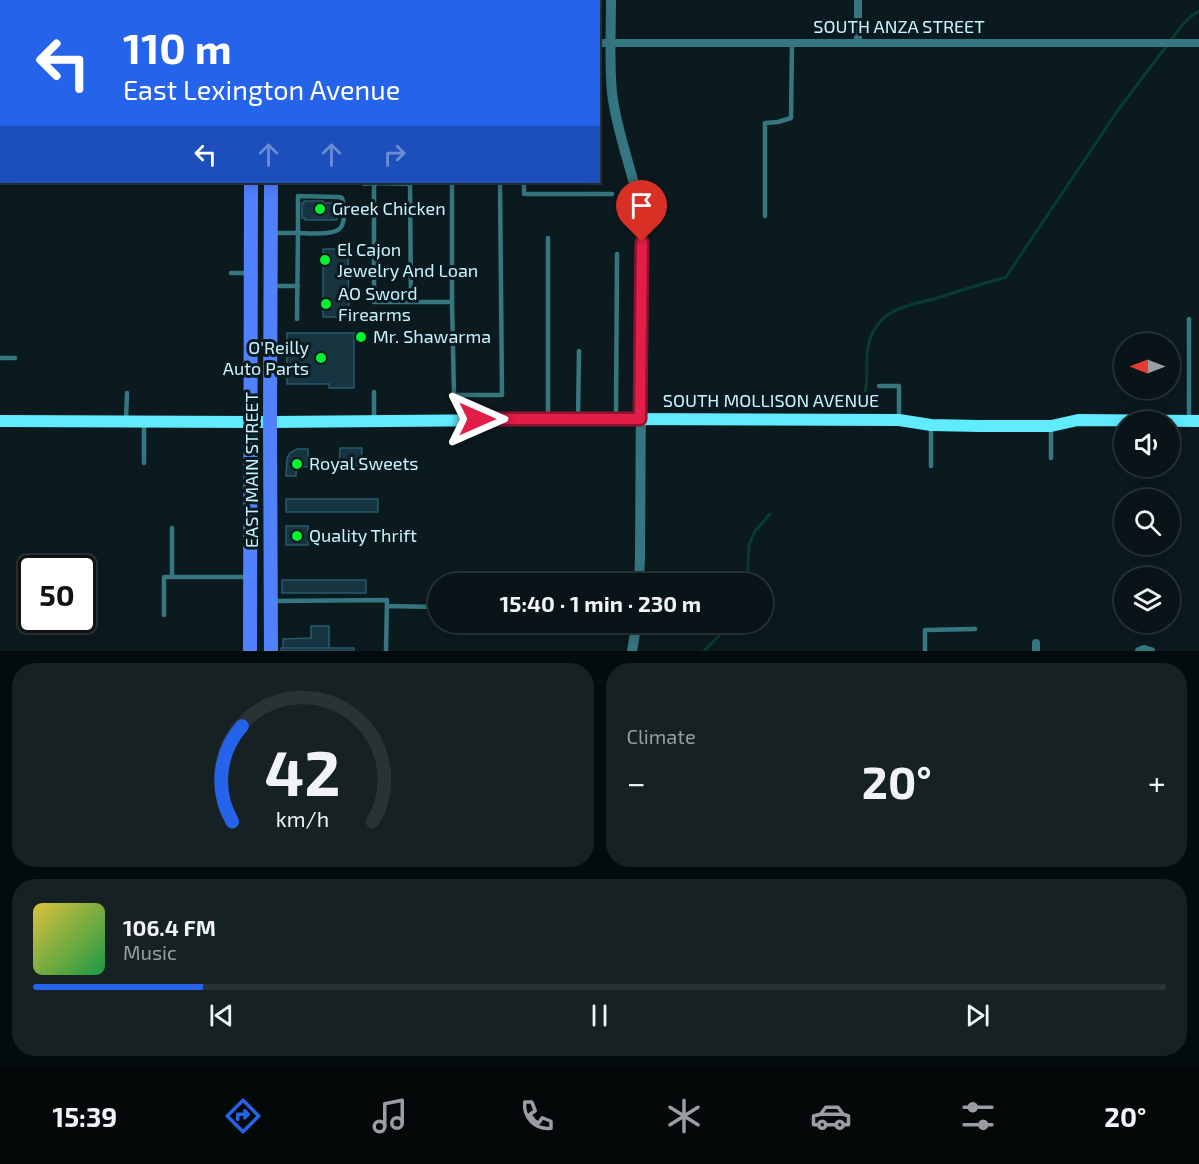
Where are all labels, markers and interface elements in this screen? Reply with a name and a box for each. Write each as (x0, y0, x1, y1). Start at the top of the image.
street label: SOUTH ANZA STREET (813, 15, 985, 37)
text: 110 m (123, 22, 232, 72)
icon: left (24, 24, 102, 102)
text: East Lexington Avenue (123, 73, 400, 105)
icon: left (189, 138, 222, 171)
icon: ahead (252, 138, 285, 171)
icon: ahead (315, 138, 348, 171)
icon: right (378, 138, 411, 171)
pin (616, 180, 667, 242)
icon: arrive (625, 189, 658, 222)
place label: Greek Chicken (332, 197, 446, 219)
marker: Greek Chicken (313, 202, 327, 216)
place label: El Cajon Jewelry And Loan (337, 238, 478, 281)
marker: El Cajon Jewelry And Loan (318, 253, 332, 267)
place label: AO Sword Firearms (338, 282, 418, 325)
marker: AO Sword Firearms (319, 297, 333, 311)
place label: Mr. Shawarma (373, 325, 491, 347)
marker: Mr. Shawarma (354, 330, 368, 344)
north arrow (1114, 333, 1180, 399)
map controls (1114, 333, 1180, 633)
place label: O'Reilly Auto Parts (223, 336, 309, 379)
marker: O'Reilly Auto Parts (314, 351, 328, 365)
position arrow (445, 387, 509, 451)
street label: SOUTH MOLLISON AVENUE (663, 389, 879, 411)
street label: EAST MAIN STREET (240, 391, 262, 548)
button: sound (1114, 411, 1180, 477)
place label: Royal Sweets (309, 452, 419, 474)
marker: Royal Sweets (290, 457, 304, 471)
button: search (1114, 489, 1180, 555)
place label: Quality Thrift (309, 524, 417, 546)
marker: Quality Thrift (290, 529, 304, 543)
speed limit sign: 50 (18, 555, 96, 633)
button: layers (1114, 567, 1180, 633)
text: 15:40 · 1 min · 230 m (500, 590, 701, 616)
text: Climate (627, 724, 696, 748)
text: 42 (265, 734, 341, 809)
text: 20° (862, 754, 932, 808)
text: − (627, 762, 646, 802)
text: + (1148, 762, 1166, 802)
text: km/h (276, 806, 329, 831)
text: 106.4 FM (123, 914, 216, 940)
text: Music (123, 940, 177, 964)
icon: previous (205, 999, 238, 1032)
icon: pause (583, 999, 616, 1032)
icon: next (961, 999, 994, 1032)
icon: directions (222, 1095, 264, 1137)
icon: music (369, 1095, 411, 1137)
icon: phone (516, 1095, 558, 1137)
icon: climate (663, 1095, 705, 1137)
icon: car (810, 1095, 852, 1137)
icon: filters (957, 1095, 999, 1137)
text: 15:39 (53, 1100, 117, 1132)
text: 20° (1104, 1100, 1146, 1132)

